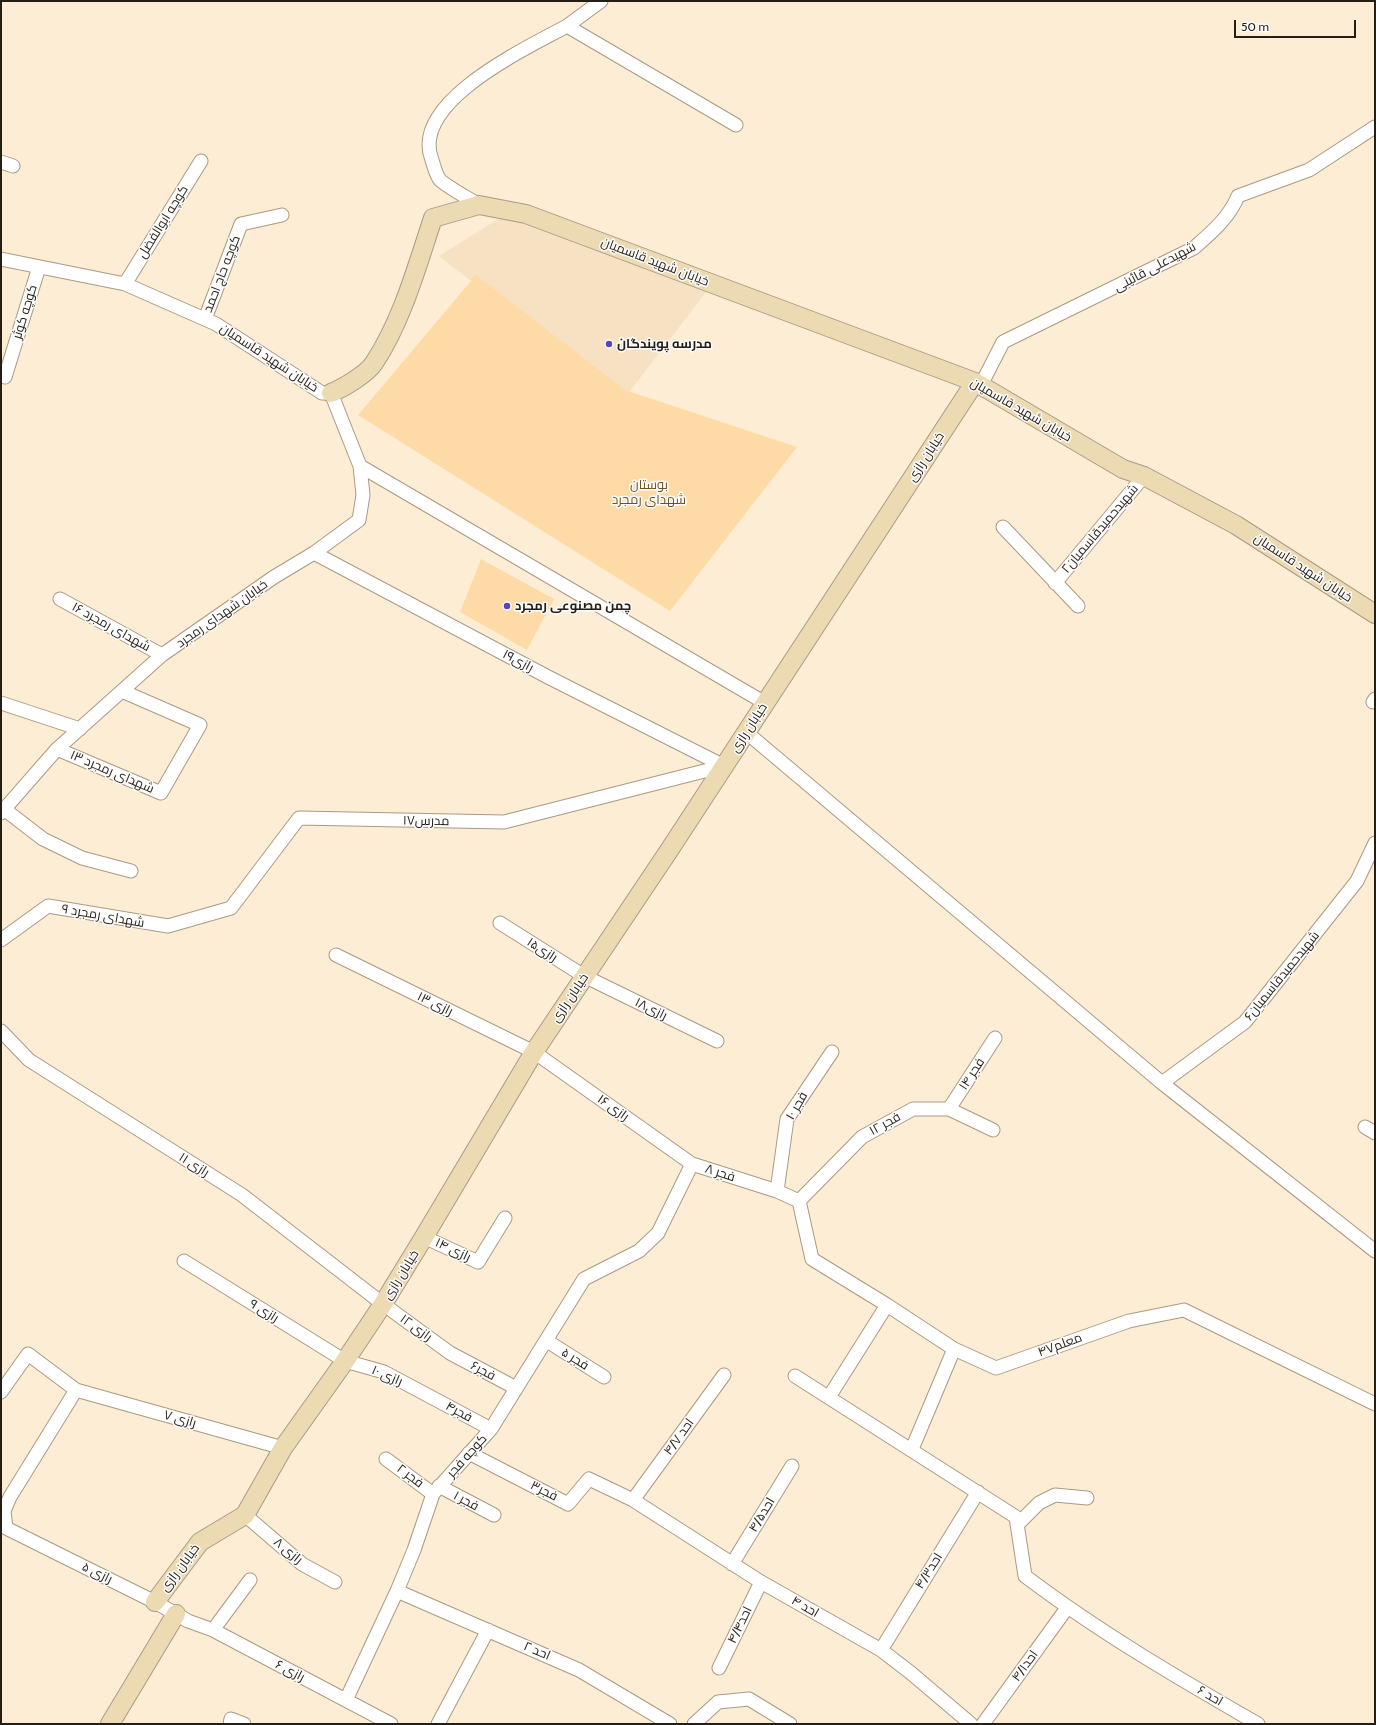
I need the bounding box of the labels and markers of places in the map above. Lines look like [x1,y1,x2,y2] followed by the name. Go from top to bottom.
[617,336,712,352] place label: مدرسه پویندگان
[604,339,614,349] marker: مدرسه پویندگان
[515,598,631,614] place label: چمن مصنوعی رمجرد
[502,601,512,611] marker: چمن مصنوعی رمجرد

